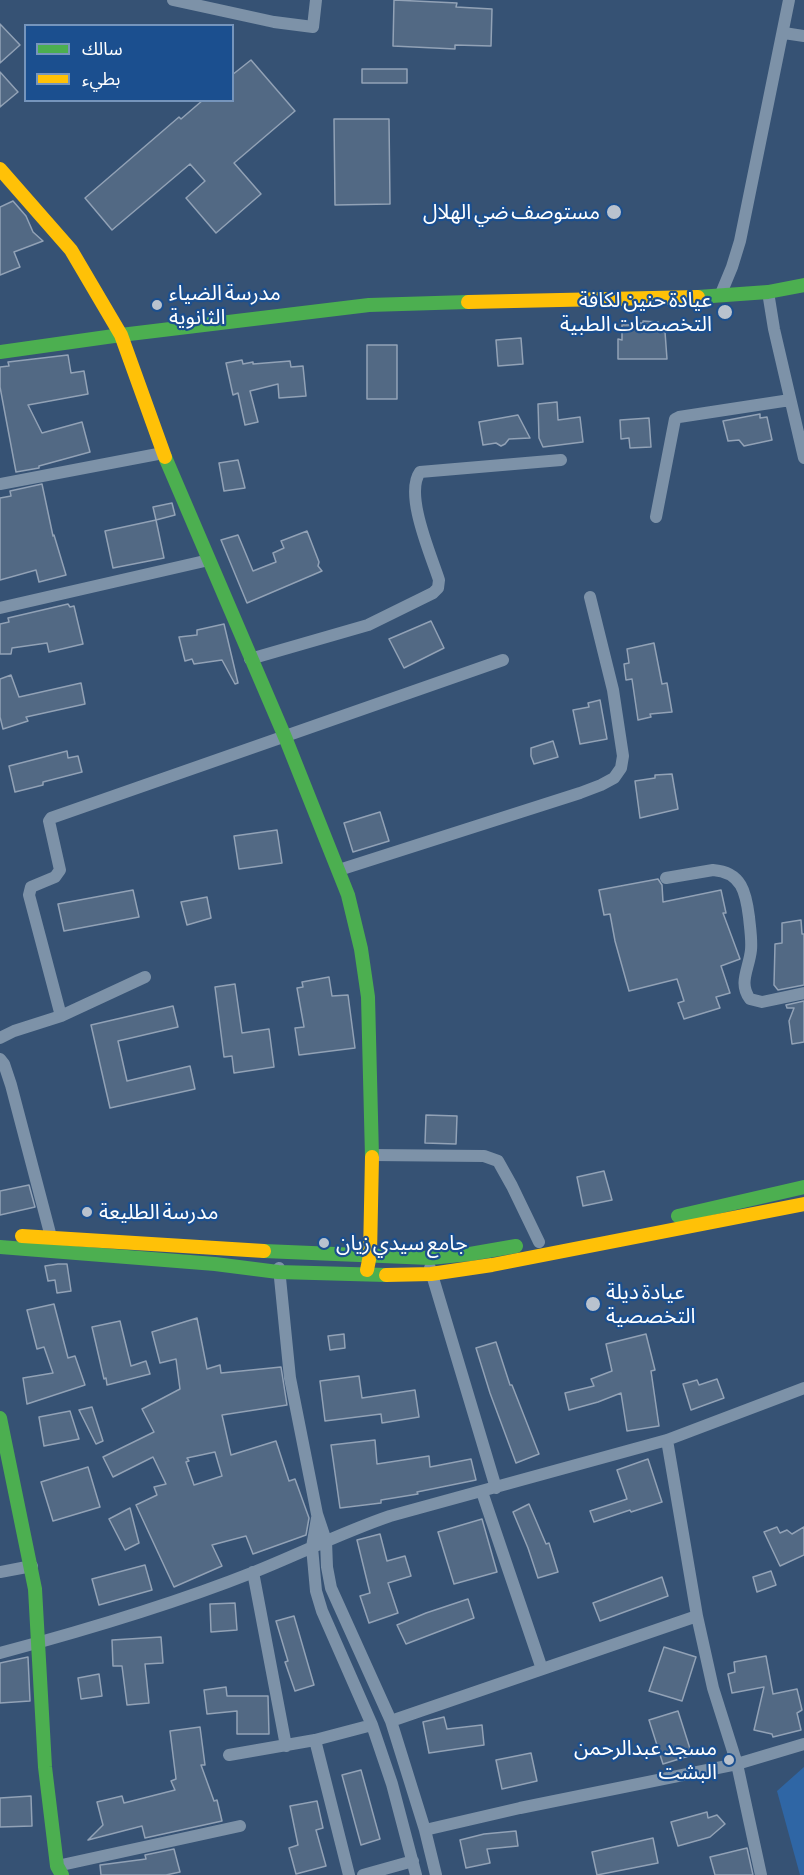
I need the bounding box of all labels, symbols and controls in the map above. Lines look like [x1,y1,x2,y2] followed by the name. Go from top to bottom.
[24,24,234,102] legend
[82,38,123,59] text: سالك
[82,68,120,89] text: بطيء
[423,199,600,225] place label: مستوصف ضي الهلال
[605,203,623,221] marker: مستوصف ضي الهلال
[169,280,281,330] place label: مدرسة الضياء الثانوية
[560,287,712,337] place label: عيادة حنين لكافة التخصصات الطبية
[150,298,164,312] marker: مدرسة الضياء الثانوية
[716,303,734,321] marker: عيادة حنين لكافة التخصصات الطبية
[99,1199,218,1225] place label: مدرسة الطليعة
[80,1205,94,1219] marker: مدرسة الطليعة
[336,1230,468,1256] place label: جامع سيدي زيان
[317,1236,331,1250] marker: جامع سيدي زيان
[606,1279,696,1329] place label: عيادة ديلة التخصصية
[584,1295,602,1313] marker: عيادة ديلة التخصصية
[574,1735,717,1785] place label: مسجد عبدالرحمن البشت
[722,1753,736,1767] marker: مسجد عبدالرحمن البشت

